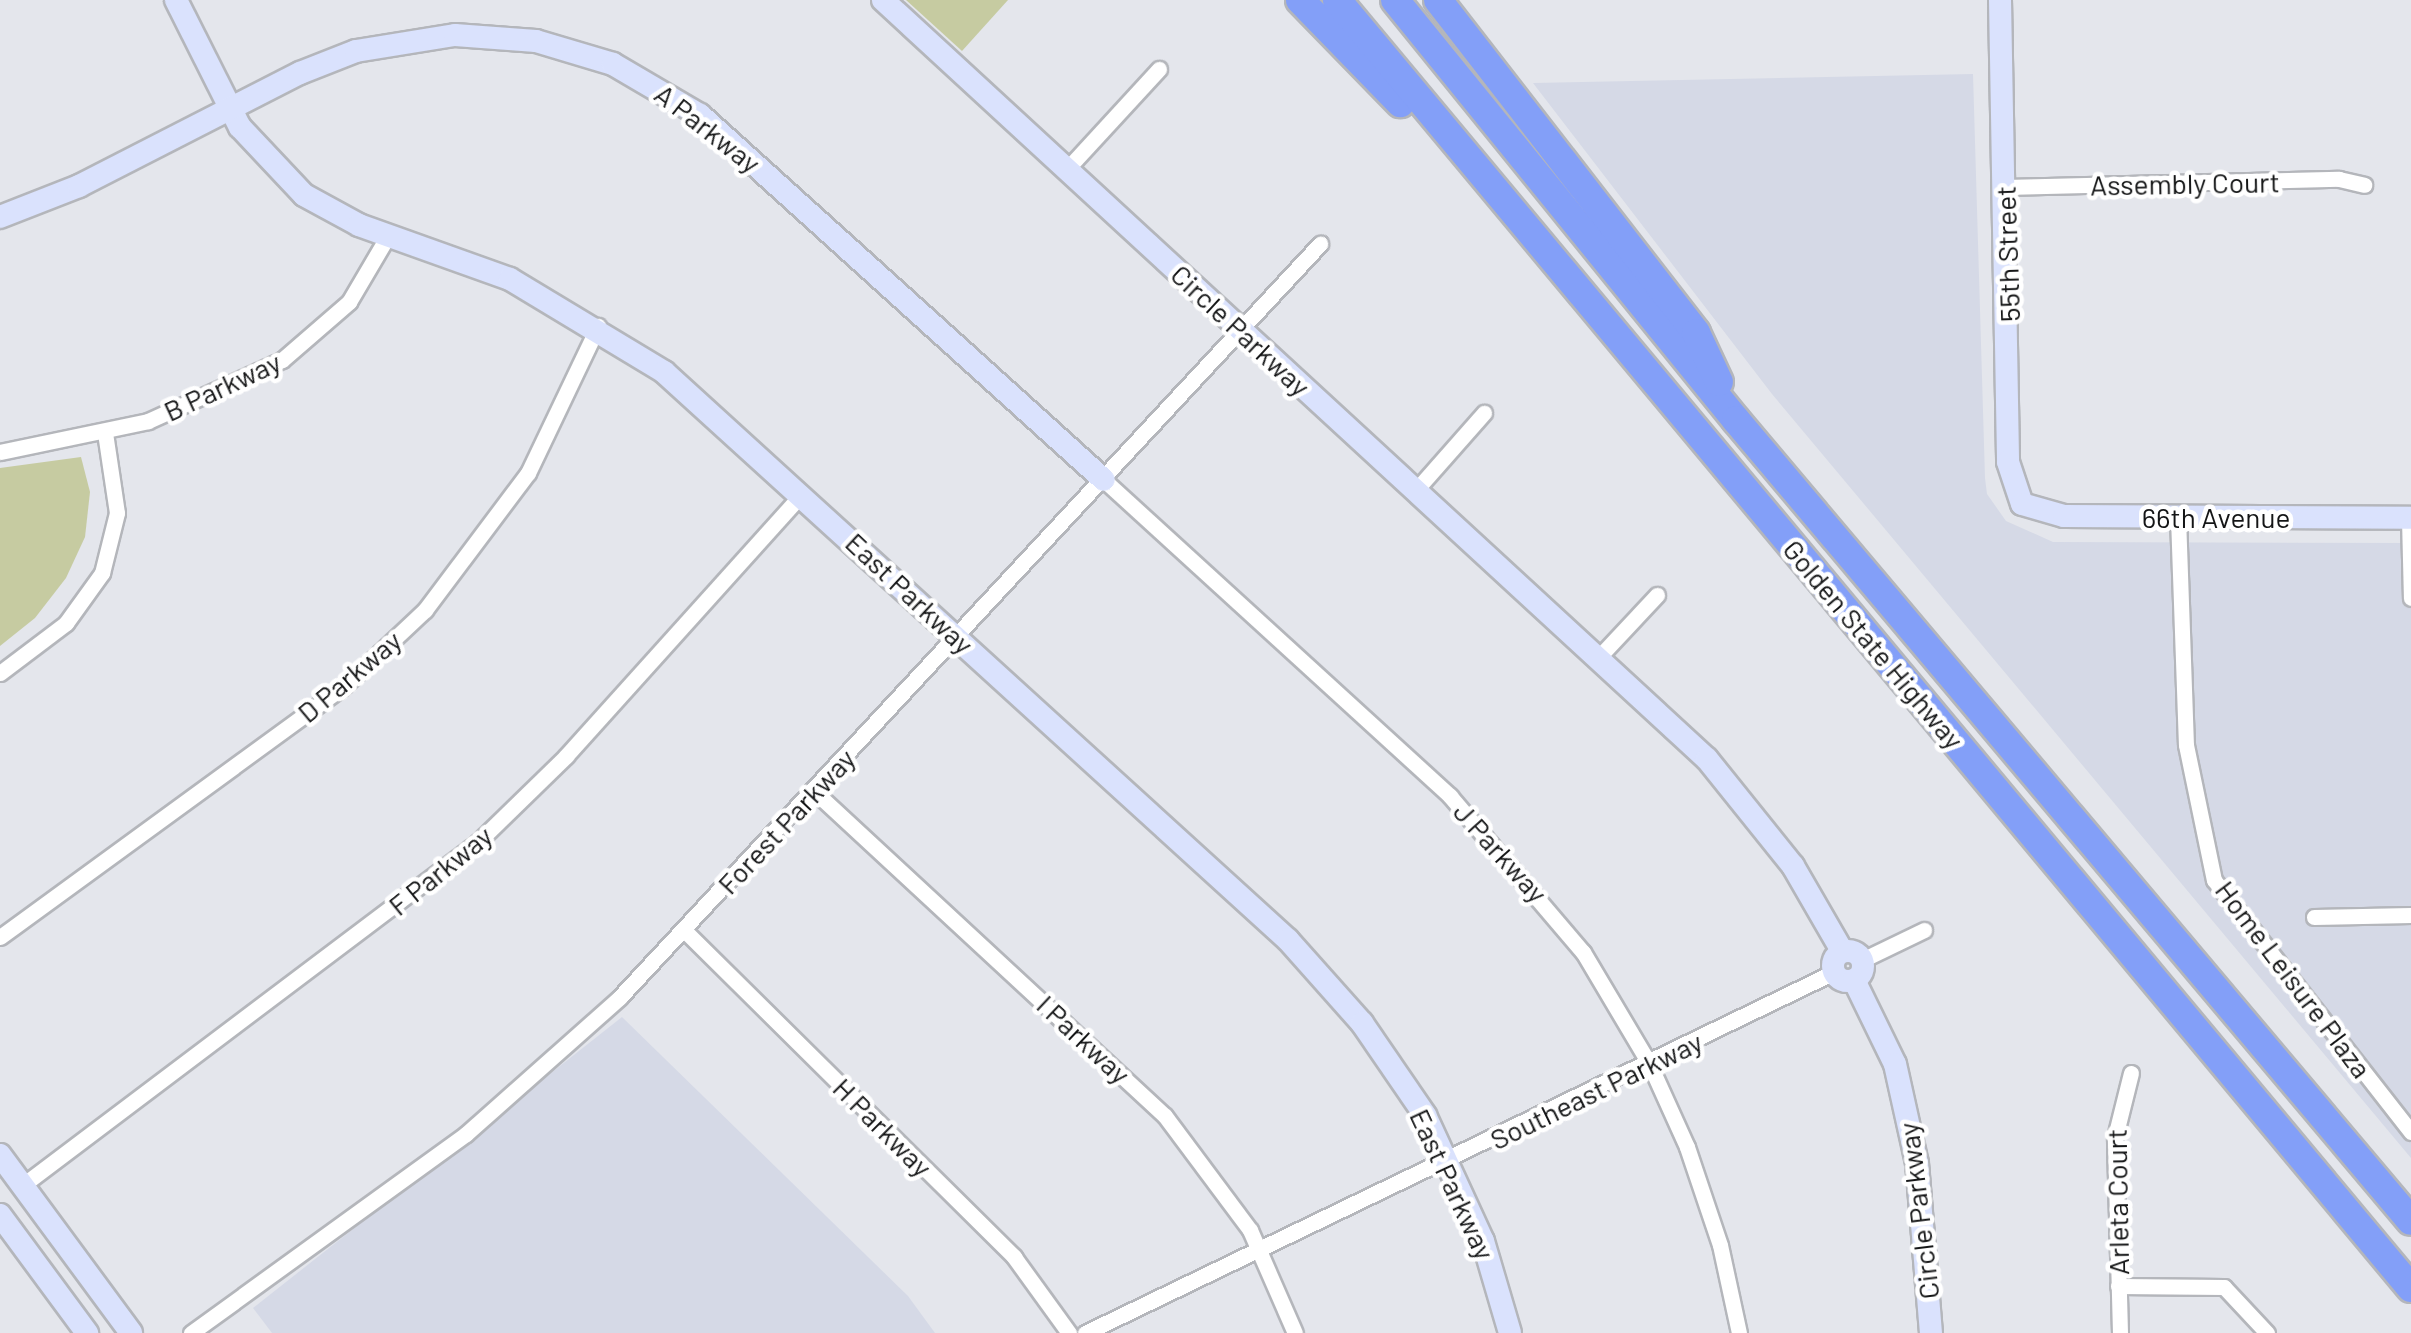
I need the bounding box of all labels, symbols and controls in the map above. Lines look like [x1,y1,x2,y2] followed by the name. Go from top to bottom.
[649,76,767,180] street label: A Parkway
[2090,165,2280,201] street label: Assembly Court
[1988,185,2026,323] street label: 55th Street
[1165,257,1317,403] street label: Circle Parkway
[158,344,286,428] street label: B Parkway
[2142,500,2290,534] street label: 66th Avenue
[839,525,981,661] street label: East Parkway
[1777,532,1971,756] street label: Golden State Highway
[290,623,408,729] street label: D Parkway
[710,742,862,900] street label: Forest Parkway
[1447,795,1555,909] street label: J Parkway
[381,818,499,922] street label: F Parkway
[2209,874,2379,1084] street label: Home Leisure Plaza
[1031,988,1137,1090] street label: I Parkway
[1484,1024,1708,1156] street label: Southeast Parkway
[827,1071,939,1183] street label: H Parkway
[1403,1103,1503,1265] street label: East Parkway
[1890,1121,1946,1301] street label: Circle Parkway
[2099,1128,2135,1276] street label: Arleta Court

